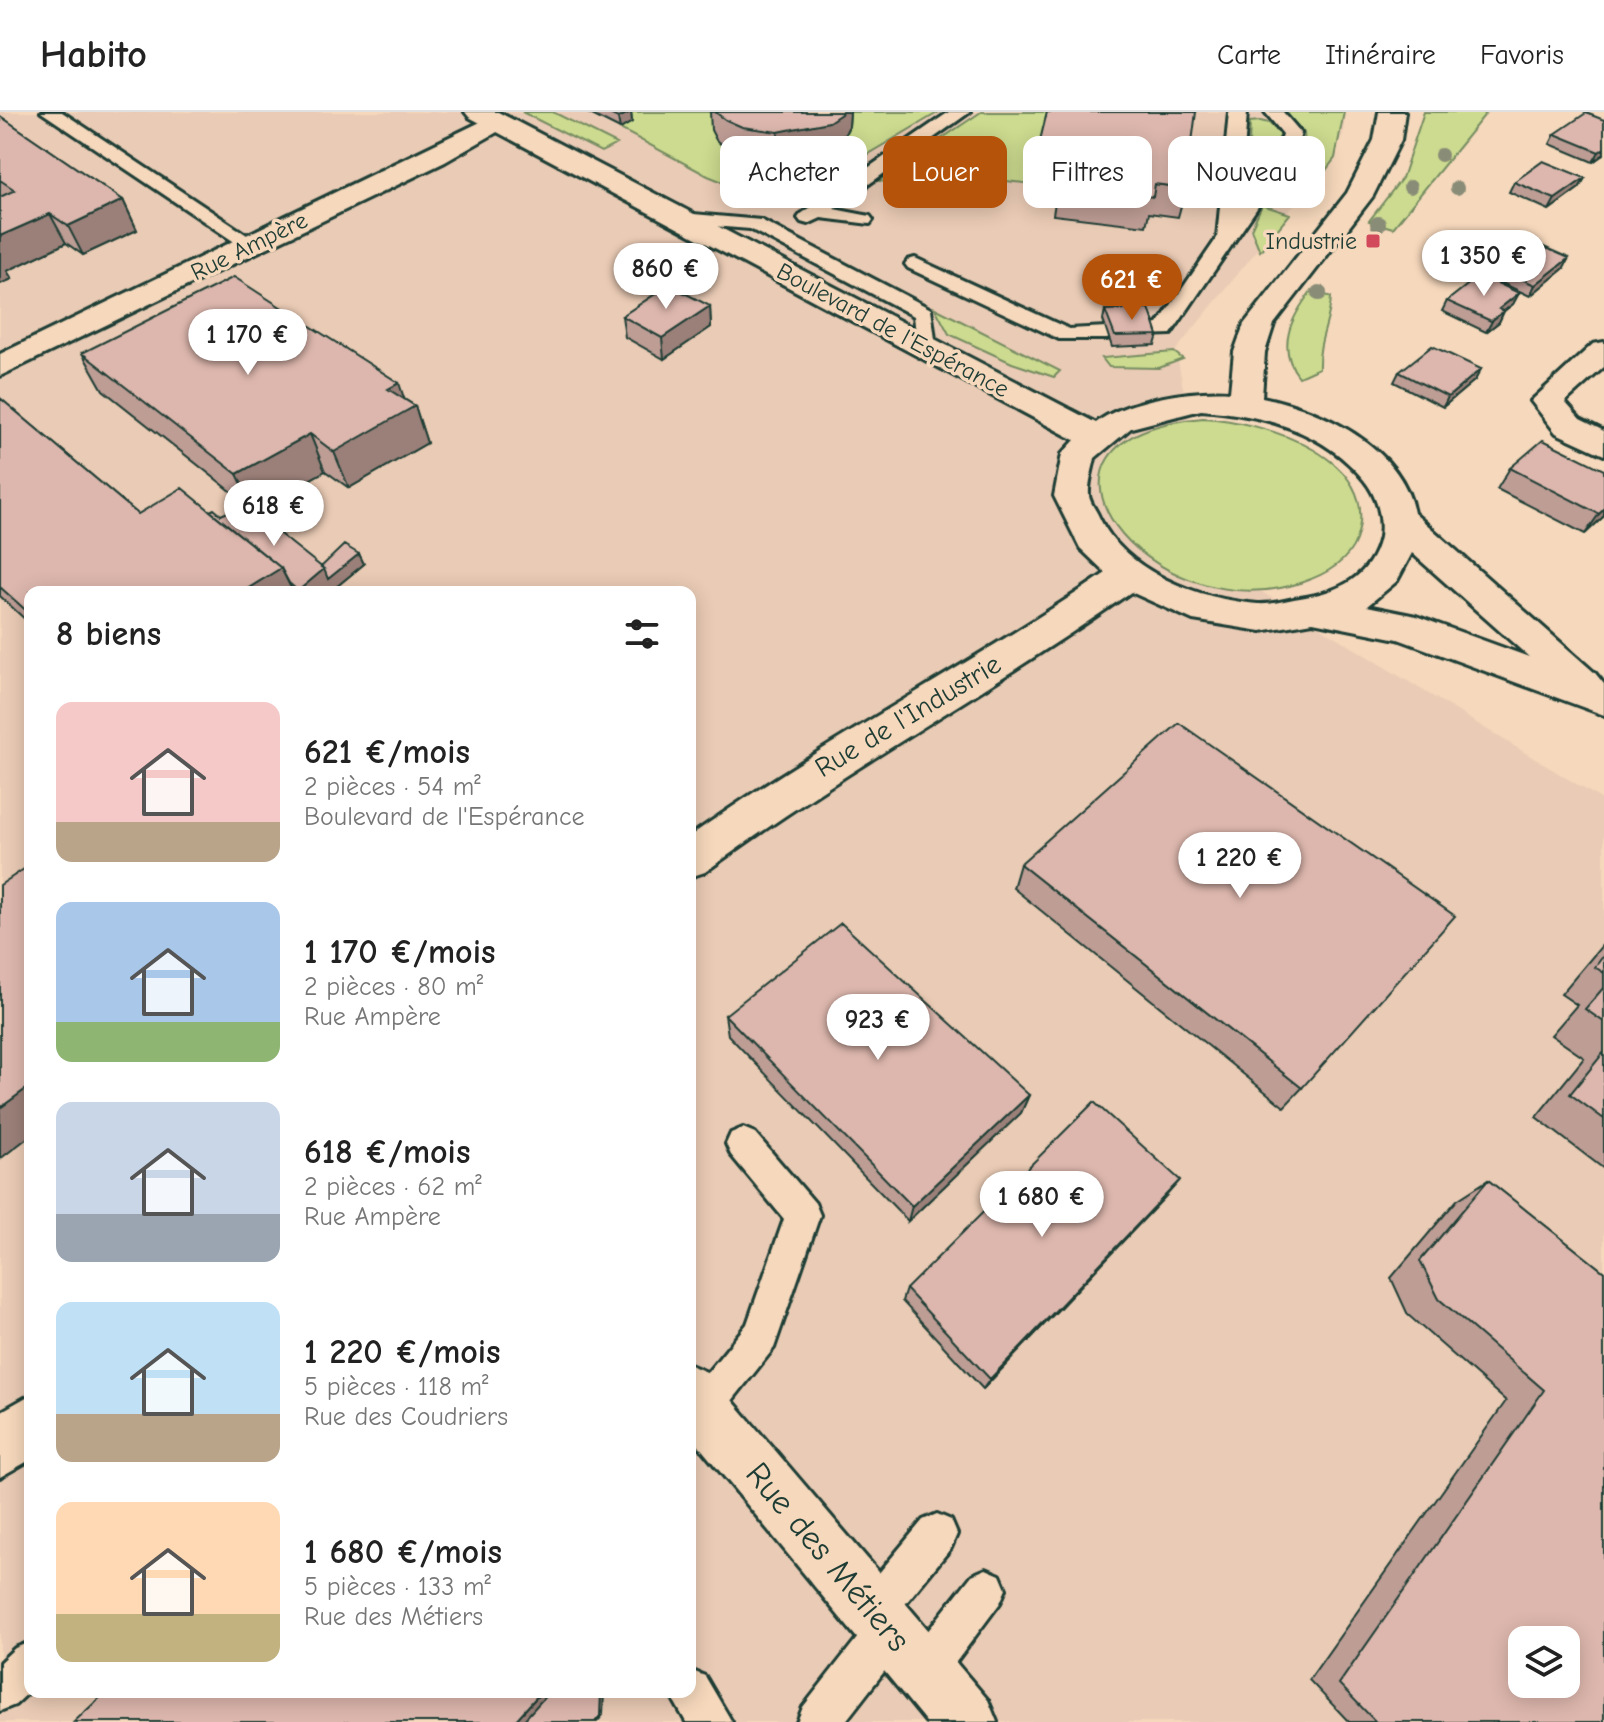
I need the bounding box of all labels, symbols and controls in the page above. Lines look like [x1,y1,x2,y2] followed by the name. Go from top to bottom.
[40,33,147,77] text: Habito
[1217,39,1281,71] text: Carte
[1325,39,1436,71] text: Itinéraire
[1480,39,1564,71] text: Favoris
[720,136,867,208] chip: Acheter
[883,136,1007,208] chip: Louer
[1023,136,1152,208] chip: Filtres
[1168,136,1325,208] chip: Nouveau
[186,206,312,286] street label: Rue Ampère
[1265,227,1357,255] place label: Industrie
[1410,230,1558,298] pin: 1 350 €
[1364,232,1382,250] marker: Industrie
[1440,241,1528,271] text: 1 350 €
[610,243,722,311] pin: 860 €
[632,254,700,284] text: 860 €
[1076,254,1188,322] pin: 621 €
[772,257,1014,403] street label: Boulevard de l'Espérance
[1100,265,1164,295] text: 621 €
[174,309,322,377] pin: 1 170 €
[206,320,290,350] text: 1 170 €
[218,480,330,548] pin: 618 €
[242,491,306,521] text: 618 €
[620,612,664,656] icon: filters
[56,614,161,654] text: 8 biens
[809,648,1007,784] street label: Rue de l'Industrie
[304,732,470,772] text: 621 €/mois
[120,734,216,830] icon: home
[304,772,481,802] text: 2 pièces · 54 m²
[304,802,584,832] text: Boulevard de l'Espérance
[1166,832,1314,900] pin: 1 220 €
[1196,843,1284,873] text: 1 220 €
[304,932,495,972] text: 1 170 €/mois
[120,934,216,1030] icon: home
[304,972,483,1002] text: 2 pièces · 80 m²
[822,994,934,1062] pin: 923 €
[304,1002,441,1032] text: Rue Ampère
[845,1005,911,1035] text: 923 €
[304,1132,470,1172] text: 618 €/mois
[120,1134,216,1230] icon: home
[968,1171,1116,1239] pin: 1 680 €
[304,1172,482,1202] text: 2 pièces · 62 m²
[998,1182,1086,1212] text: 1 680 €
[304,1202,441,1232] text: Rue Ampère
[304,1332,501,1372] text: 1 220 €/mois
[120,1334,216,1430] icon: home
[304,1372,488,1402] text: 5 pièces · 118 m²
[304,1402,508,1432] text: Rue des Coudriers
[737,1454,919,1660] street label: Rue des Métiers
[304,1532,502,1572] text: 1 680 €/mois
[120,1534,216,1630] icon: home
[304,1572,491,1602] text: 5 pièces · 133 m²
[304,1602,483,1632] text: Rue des Métiers
[1508,1626,1580,1698] map controls
[1508,1626,1580,1698] button: layers

